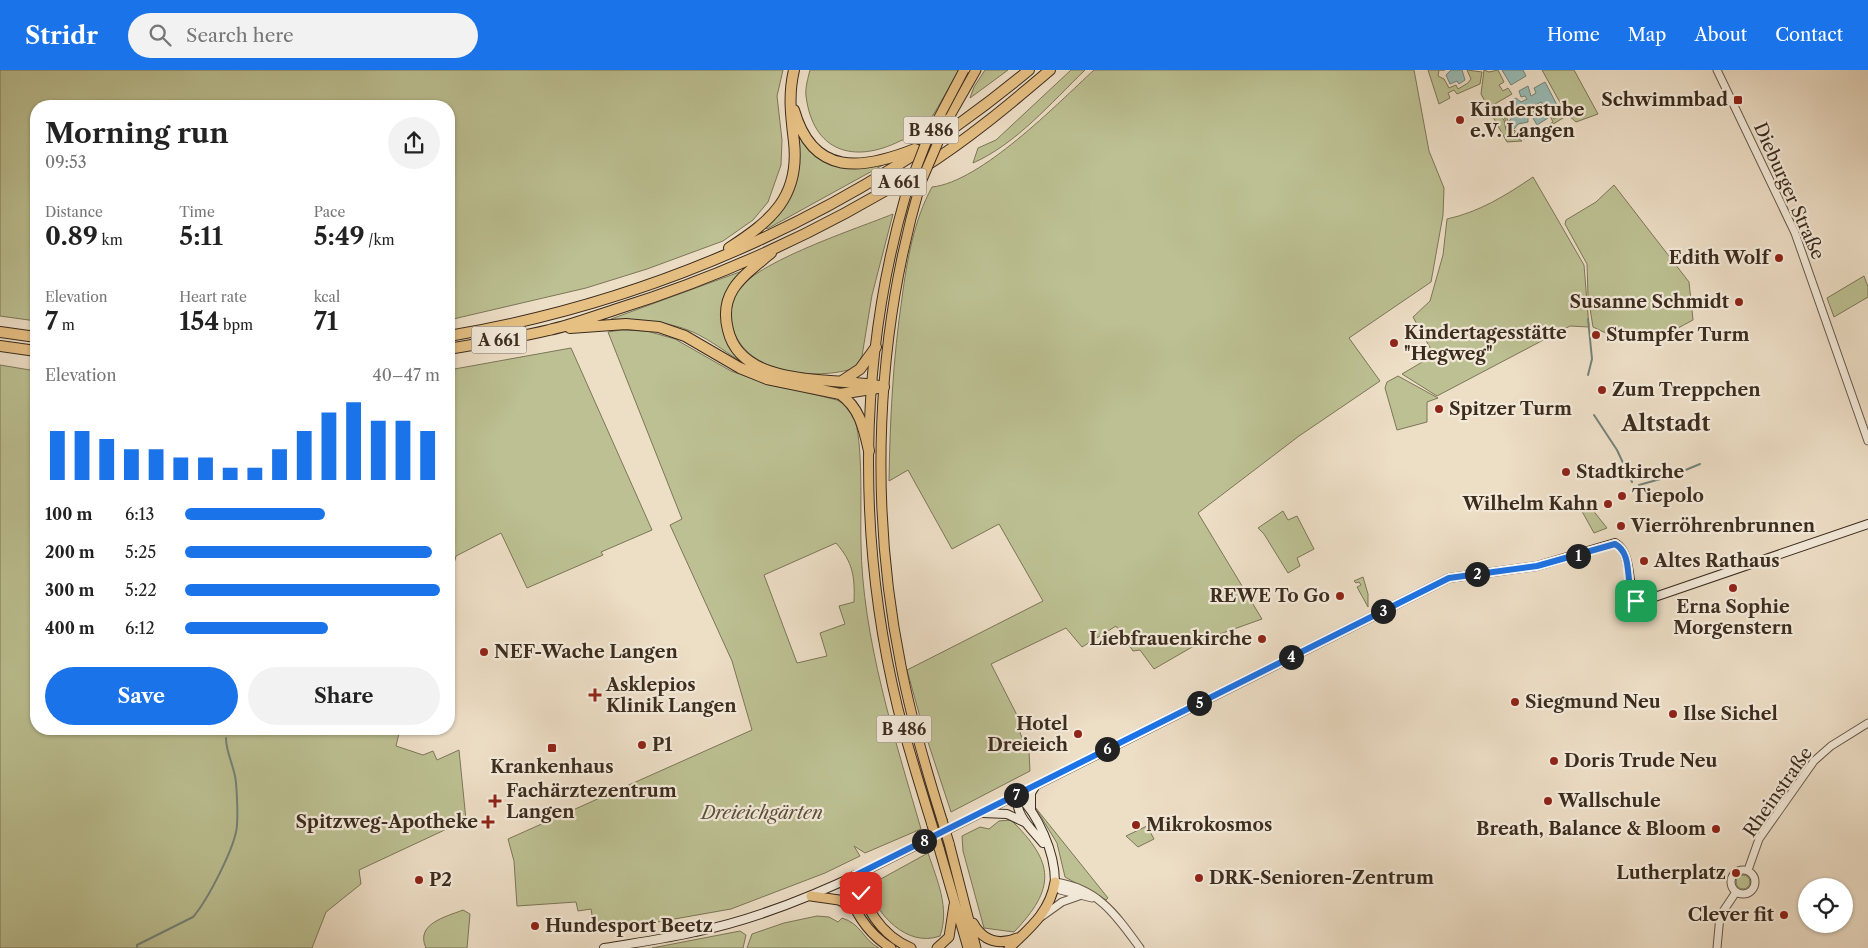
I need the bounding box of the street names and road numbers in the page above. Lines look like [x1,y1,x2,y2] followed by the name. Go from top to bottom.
[904,116,958,144] road number: B 486
[1749,119,1829,263] street label: Dieburger Straße
[872,168,926,195] road number: A 661
[472,326,526,354] road number: A 661
[876,716,932,742] road number: B 486
[1739,743,1817,841] street label: Rheinstraße

